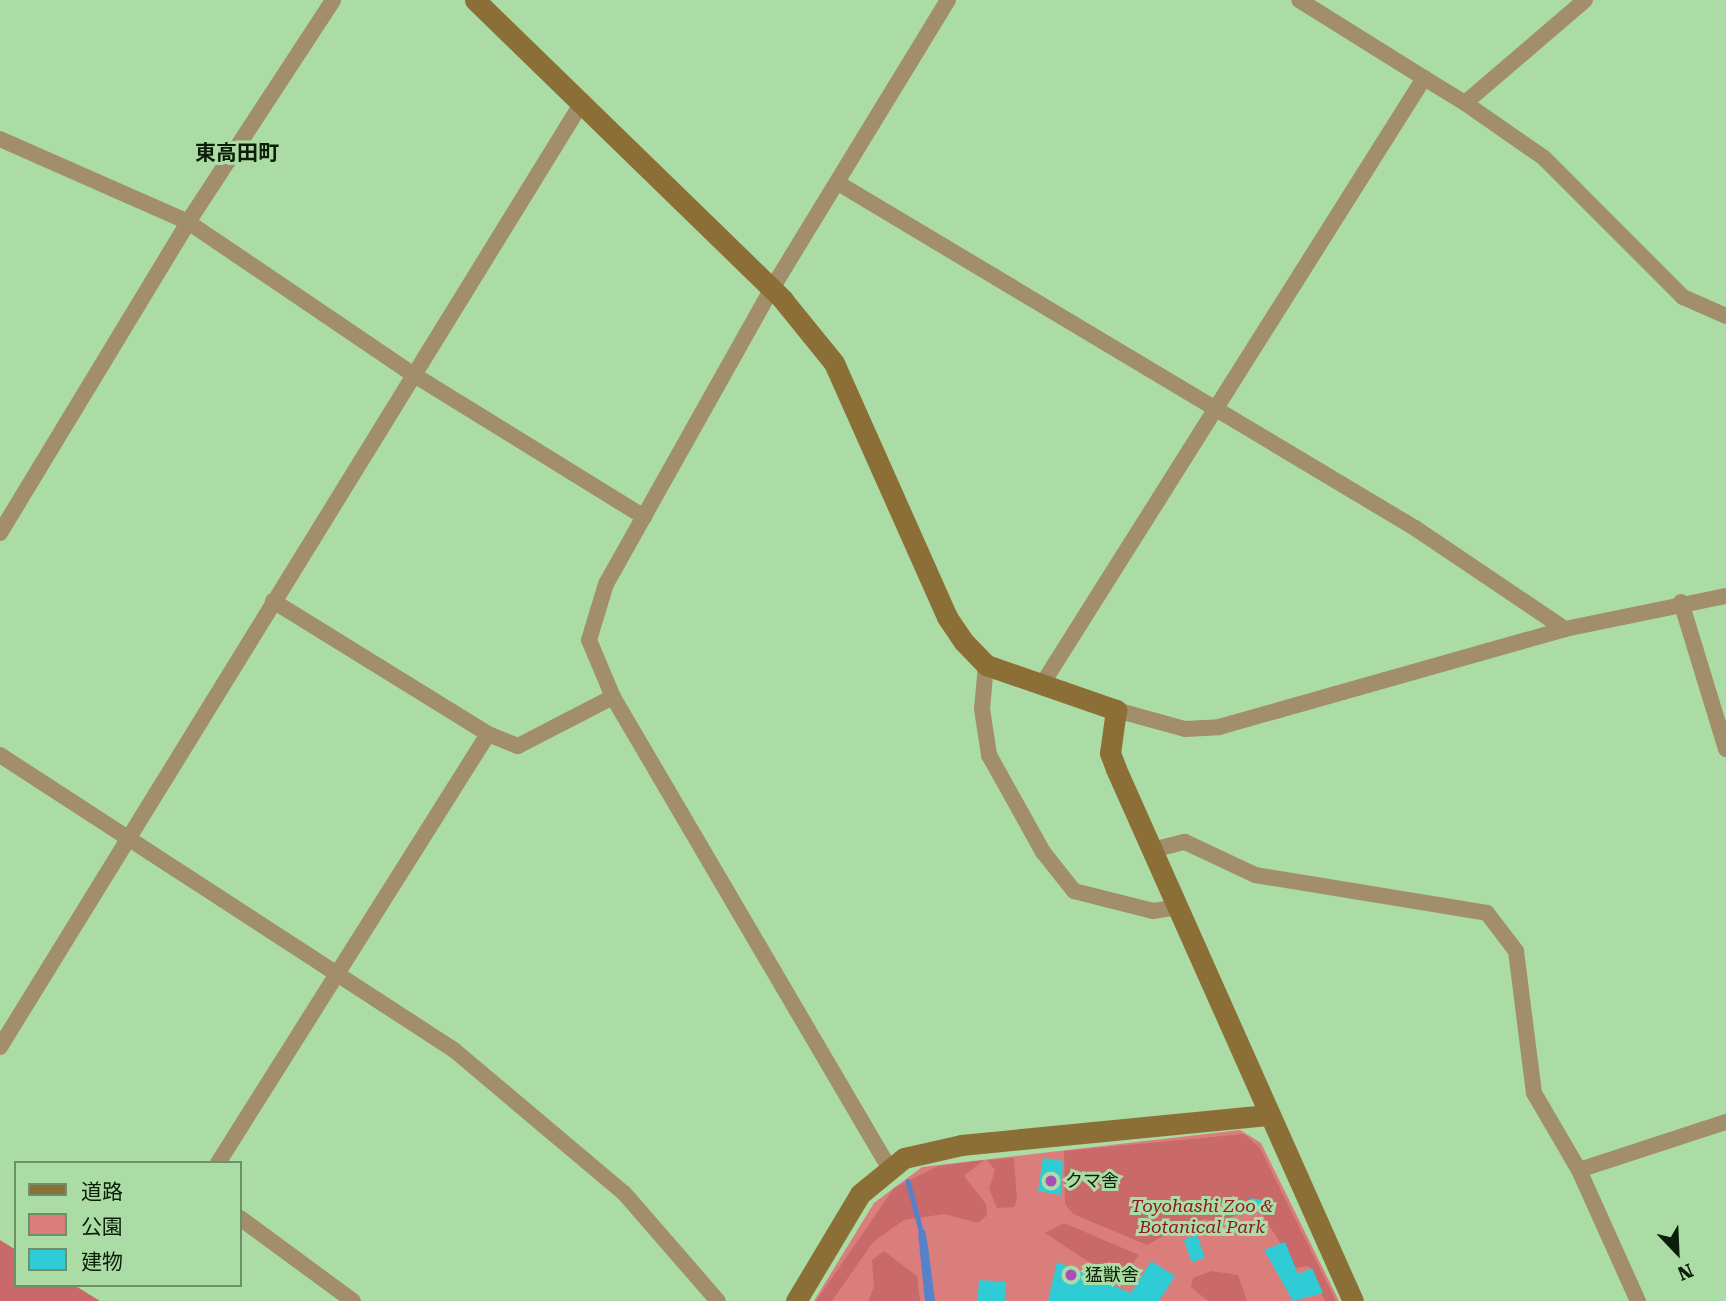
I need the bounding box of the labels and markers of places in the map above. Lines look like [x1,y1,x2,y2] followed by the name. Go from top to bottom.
[1065,1170,1119,1192] place label: クマ舎
[1043,1173,1059,1189] marker: クマ舎
[1085,1264,1139,1286] place label: 猛獣舎
[1063,1267,1079,1283] marker: 猛獣舎

